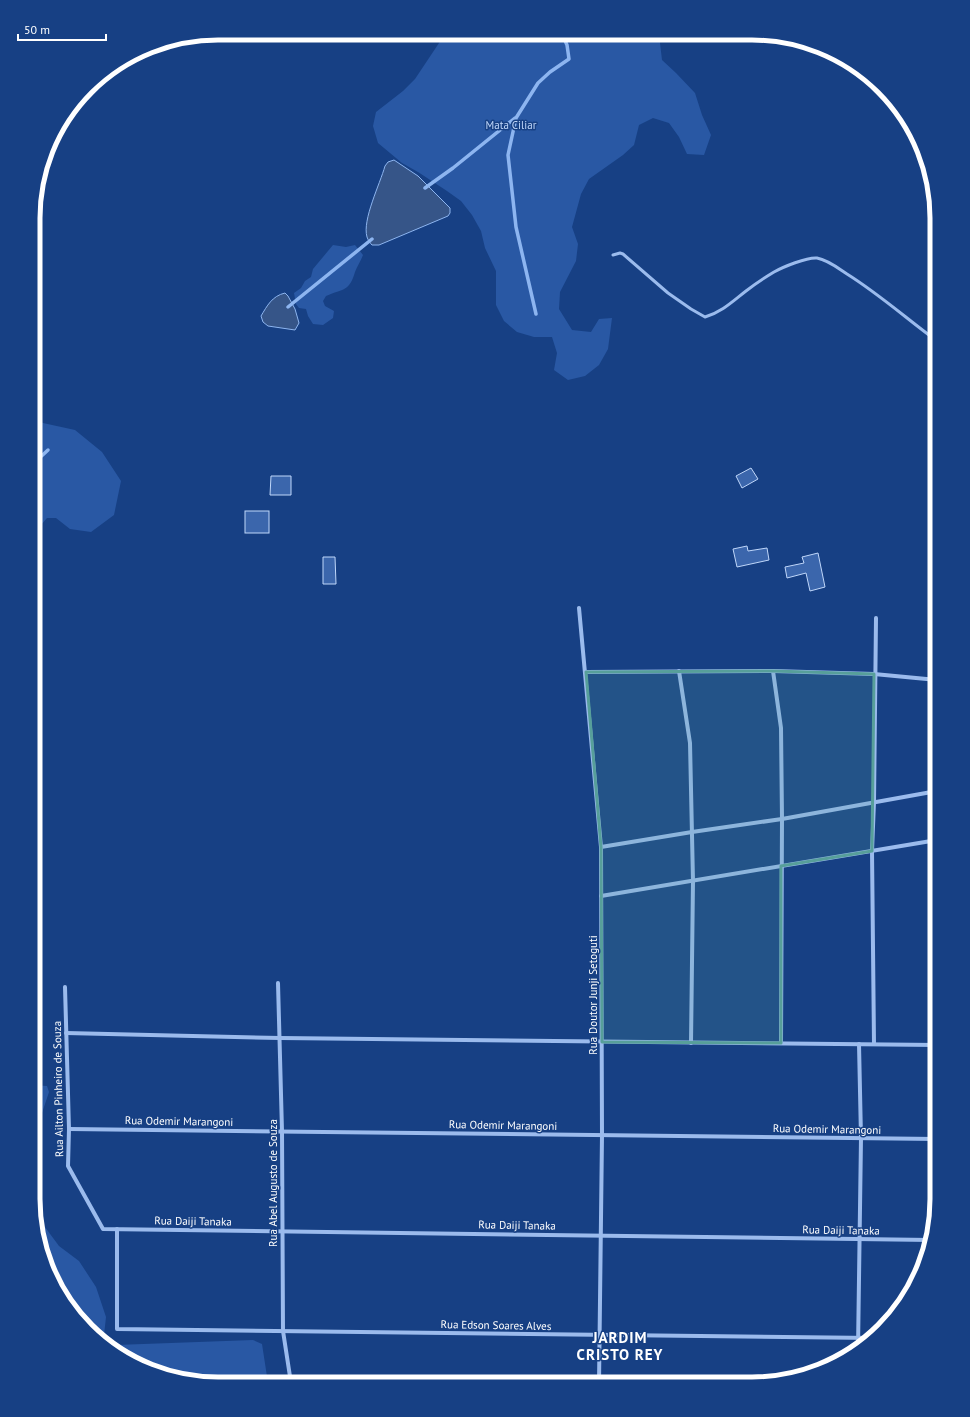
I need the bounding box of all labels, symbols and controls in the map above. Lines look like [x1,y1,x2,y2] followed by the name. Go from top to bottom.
[18,16,106,42] scale bar
[24,22,50,37] text: 50 m
[486,118,537,132] park label: Mata Ciliar
[586,935,600,1055] street label: Rua Doutor Junji Setoguti
[50,1021,66,1157] street label: Rua Ailton Pinheiro de Souza
[125,1113,233,1129] street label: Rua Odemir Marangoni
[449,1117,557,1133] street label: Rua Odemir Marangoni
[266,1119,280,1247] street label: Rua Abel Augusto de Souza
[773,1121,881,1137] street label: Rua Odemir Marangoni
[154,1213,232,1229] street label: Rua Daiji Tanaka
[478,1217,556,1233] street label: Rua Daiji Tanaka
[802,1222,880,1238] street label: Rua Daiji Tanaka
[440,1317,552,1333] street label: Rua Edson Soares Alves
[577,1328,663,1364] district label: JARDIM CRISTO REY

